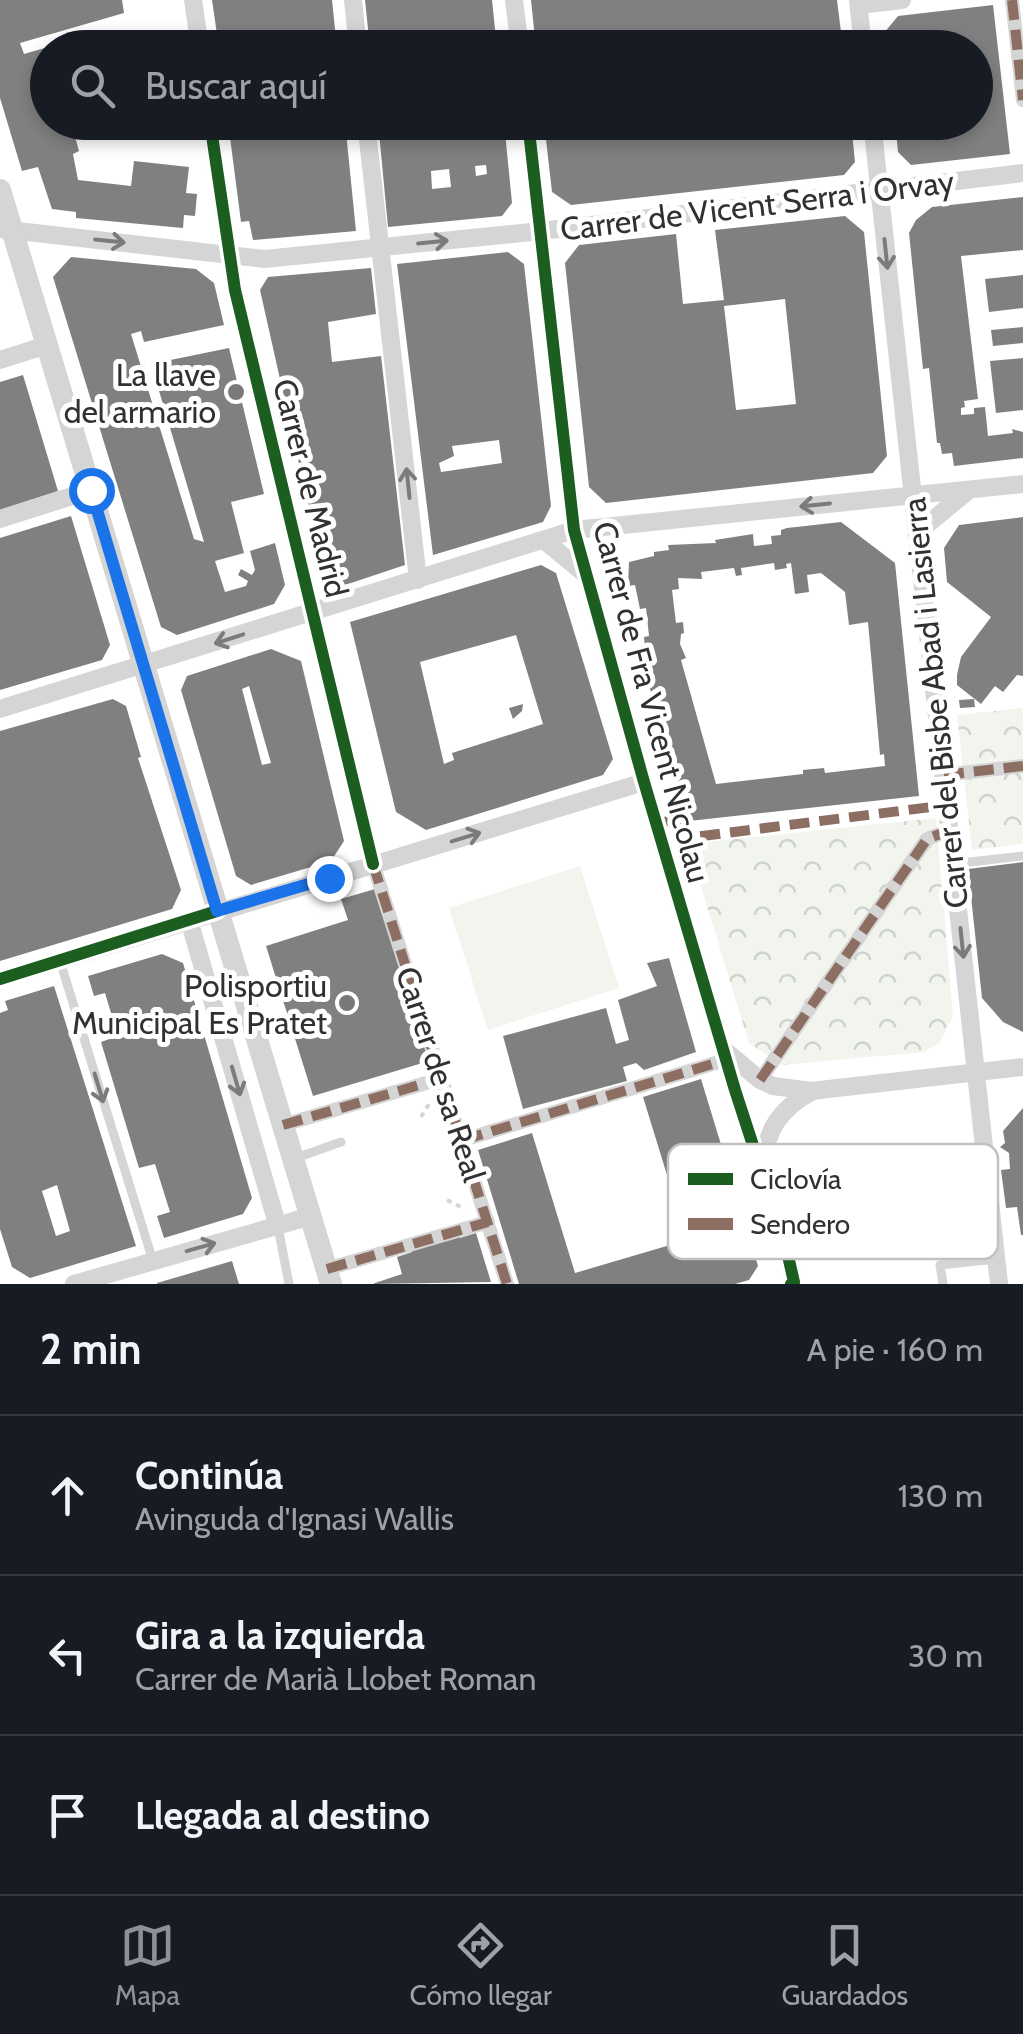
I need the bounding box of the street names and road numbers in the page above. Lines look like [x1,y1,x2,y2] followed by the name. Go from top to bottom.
[558,161,956,249] street label: Carrer de Vicent Serra i Orvay
[265,375,357,601] street label: Carrer de Madrid
[894,495,976,910] street label: Carrer del Bisbe Abad i Lasierra
[585,517,719,887] street label: Carrer de Fra Vicent Nicolau
[388,962,494,1187] street label: Carrer de sa Real

